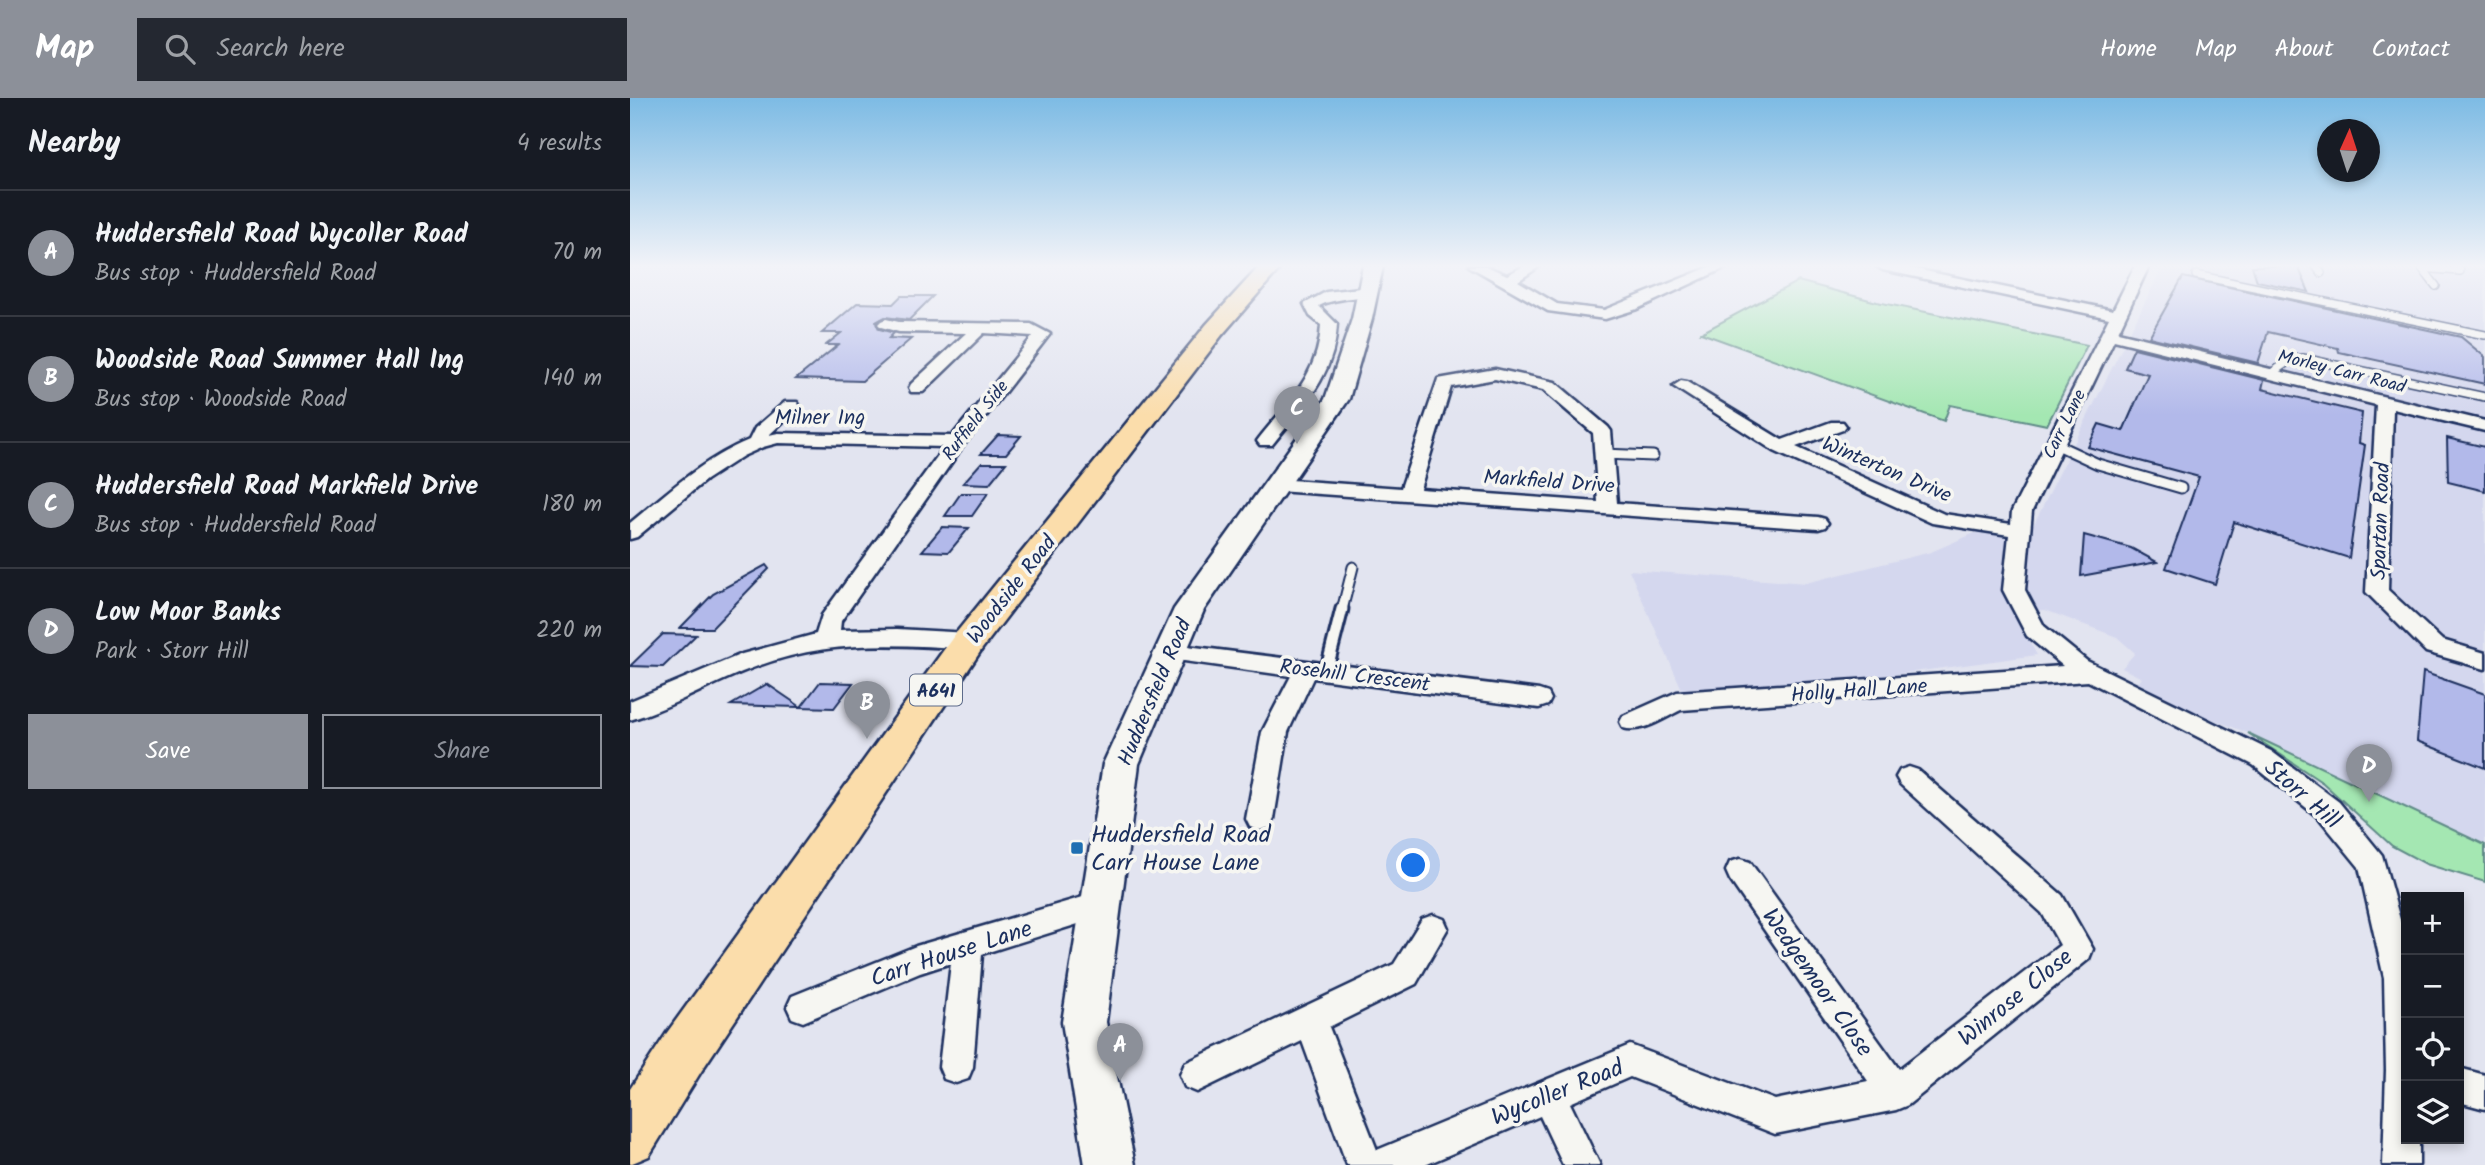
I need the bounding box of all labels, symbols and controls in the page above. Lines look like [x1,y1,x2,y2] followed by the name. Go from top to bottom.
[137,18,627,81] search box
[35,23,95,76] text: Map
[217,28,345,70] text: Search here
[161,30,199,68] icon: search
[2100,30,2157,69] text: Home
[2195,30,2237,69] text: Map
[2275,30,2333,69] text: About
[2371,30,2450,69] text: Contact
[2317,119,2380,182] north arrow
[28,120,120,168] text: Nearby
[517,126,602,162] text: 4 results
[95,214,468,256] text: Huddersfield Road Wycoller Road
[44,235,58,271] text: A
[552,235,602,271] text: 70 m
[95,256,376,292] text: Bus stop · Huddersfield Road
[95,340,464,382] text: Woodside Road Summer Hall Ing
[2275,343,2410,403] street label: Morley Carr Road
[44,361,58,397] text: B
[543,361,602,397] text: 140 m
[935,375,1017,467] street label: Ruffield Side
[95,382,346,418] text: Bus stop · Woodside Road
[2036,385,2095,464] street label: Carr Lane
[1274,386,1320,444] pin: C
[775,402,865,435] street label: Milner Ing
[1816,428,1957,513] street label: Winterton Drive
[1482,461,1616,504] street label: Markfield Drive
[2363,461,2400,580] street label: Spartan Road
[95,466,478,508] text: Huddersfield Road Markfield Drive
[44,487,58,523] text: C
[542,487,602,523] text: 180 m
[95,508,376,544] text: Bus stop · Huddersfield Road
[959,528,1066,651] street label: Woodside Road
[95,592,281,634] text: Low Moor Banks
[43,613,59,649] text: D
[536,613,602,649] text: 220 m
[1109,613,1201,771] street label: Huddersfield Road
[95,634,249,670] text: Park · Storr Hill
[1278,651,1433,702] street label: Rosehill Crescent
[1790,670,1929,713] street label: Holly Hall Lane
[910,674,962,706] road number: A641
[844,681,890,739] pin: B
[28,714,308,789] button: Save
[322,714,602,789] button: Share
[2346,744,2392,802] pin: D
[2255,750,2350,840] street label: Storr Hill
[1091,816,1272,883] place label: Huddersfield Road Carr House Lane
[1069,840,1085,856] marker: Huddersfield Road Carr House Lane
[1396,848,1430,882] your location
[2401,892,2464,1144] map controls
[2401,892,2464,955] button: +
[1751,900,1883,1066] street label: Wedgemoor Close
[865,910,1038,999] street label: Carr House Lane
[1950,939,2082,1057] street label: Winrose Close
[2401,955,2464,1018] button: −
[2401,1018,2464,1081] button: locate
[1097,1023,1143,1081] pin: A
[1485,1049,1631,1138] street label: Wycoller Road
[2401,1081,2464,1144] button: layers

